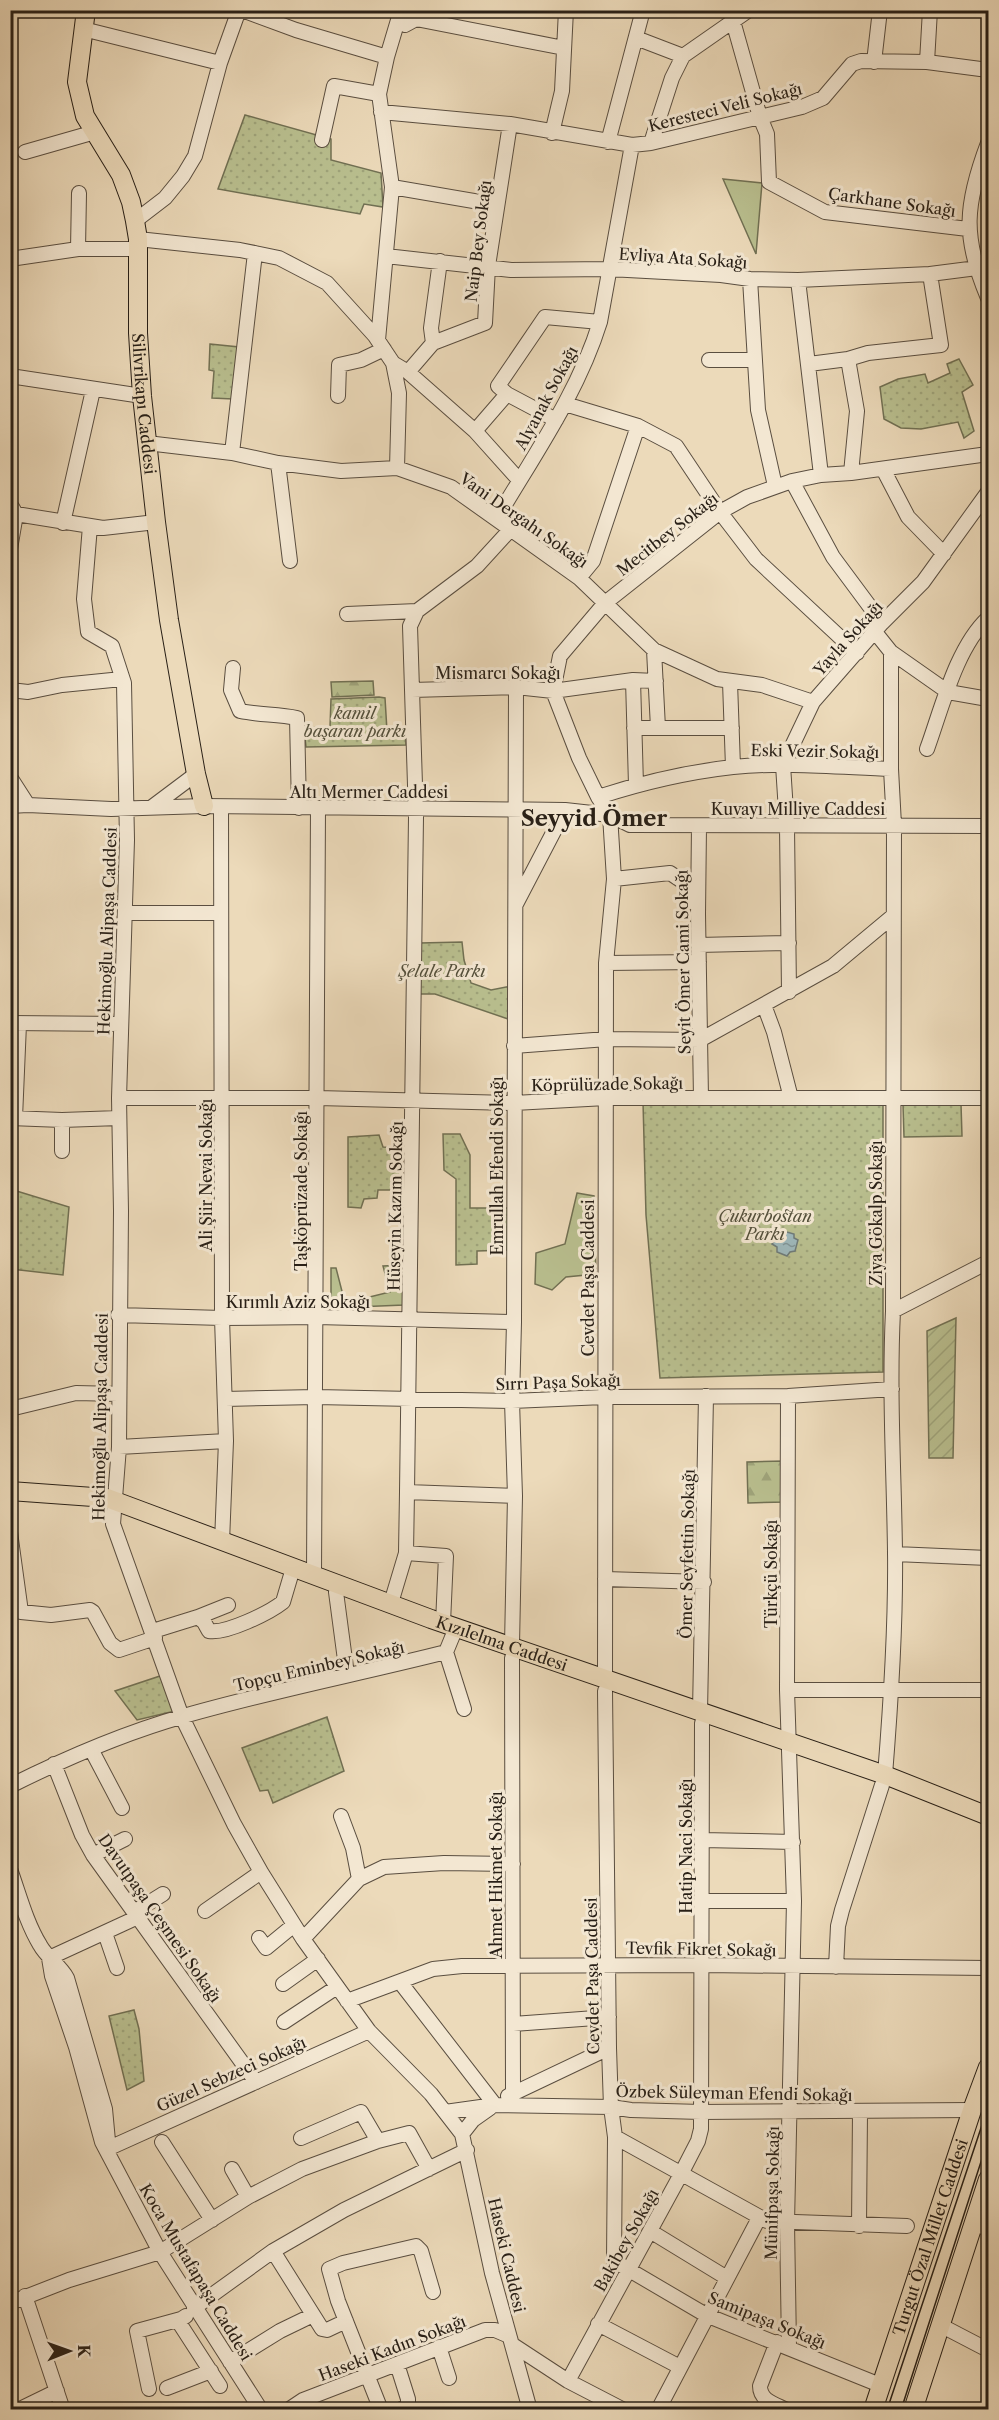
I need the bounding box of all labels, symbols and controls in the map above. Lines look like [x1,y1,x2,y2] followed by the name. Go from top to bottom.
[646,78,804,136] street label: Keresteci Veli Sokağı
[461,179,495,303] street label: Naip Bey Sokağı
[827,183,957,221] street label: Çarkhane Sokağı
[618,244,748,272] street label: Evliya Ata Sokağı
[128,332,161,475] street label: Silivrikapı Caddesi
[510,342,582,454] street label: Alyanak Sokağı
[455,468,592,572] street label: Vani Dergahı Sokağı
[612,488,722,580] street label: Meсitbey Sokağı
[809,596,887,680] street label: Yayla Sokağı
[435,663,561,683] street label: Mismarcı Sokağı
[304,703,406,741] park label: kamil başaran parkı
[751,740,880,762] street label: Eski Vezir Sokağı
[289,782,448,802] street label: Altı Mermer Caddesi
[711,799,885,819] street label: Kuvayı Milliye Caddesi
[521,804,668,832] district label: Seyyid Ömer
[93,827,121,1035] street label: Hekimoğlu Alipaşa Caddesi
[671,869,695,1054] street label: Seyit Ömer Cami Sokağı
[398,961,485,981] park label: Şelale Parkı
[531,1073,683,1095] street label: Köprülüzade Sokağı
[487,1076,507,1256] street label: Emrullah Efendi Sokağı
[196,1098,216,1252] street label: Ali Şiir Nevai Sokağı
[291,1111,311,1271] street label: Taşköprüzade Sokağı
[384,1121,406,1291] street label: Hüseyin Kazım Sokağı
[866,1140,886,1286] street label: Ziya Gökalp Sokağı
[578,1199,598,1357] street label: Cevdet Paşa Caddesi
[718,1206,812,1244] park label: Çukurbostan Parkı
[226,1292,370,1312] street label: Kırımlı Aziz Sokağı
[88,1313,112,1521] street label: Hekimoğlu Alipaşa Caddesi
[495,1370,621,1394] street label: Sırrı Paşa Sokağı
[676,1469,698,1639] street label: Ömer Seyfettin Sokağı
[761,1520,781,1628] street label: Türkçü Sokağı
[434,1612,570,1675] street label: Kızılelma Caddesi
[232,1637,406,1695] street label: Topçu Eminbey Sokağı
[676,1778,696,1914] street label: Hatip Naci Sokağı
[486,1791,506,1960] street label: Ahmet Hikmet Sokağı
[94,1830,226,2006] street label: Davutpaşa Çeşmesi Sokağı
[581,1897,603,2055] street label: Cevdet Paşa Caddesi
[625,1938,777,1960] street label: Tevfik Fikret Sokağı
[153,2032,309,2116] street label: Güzel Sebzeci Sokağı
[615,2081,853,2105] street label: Özbek Süleyman Efendi Sokağı
[761,2126,783,2260] street label: Münifpaşa Sokağı
[888,2136,972,2338] street label: Turgut Özal Millet Caddesi
[135,2180,257,2364] street label: Koca Mustafapaşa Caddesi
[589,2185,663,2295] street label: Bakibey Sokağı
[484,2196,530,2315] street label: Haseki Caddesi
[705,2287,829,2353] street label: Samipaşa Sokağı
[316,2311,469,2385] street label: Haseki Kadın Sokağı
[39,2321,99,2381] north arrow
[74,2344,94,2359] text: K

